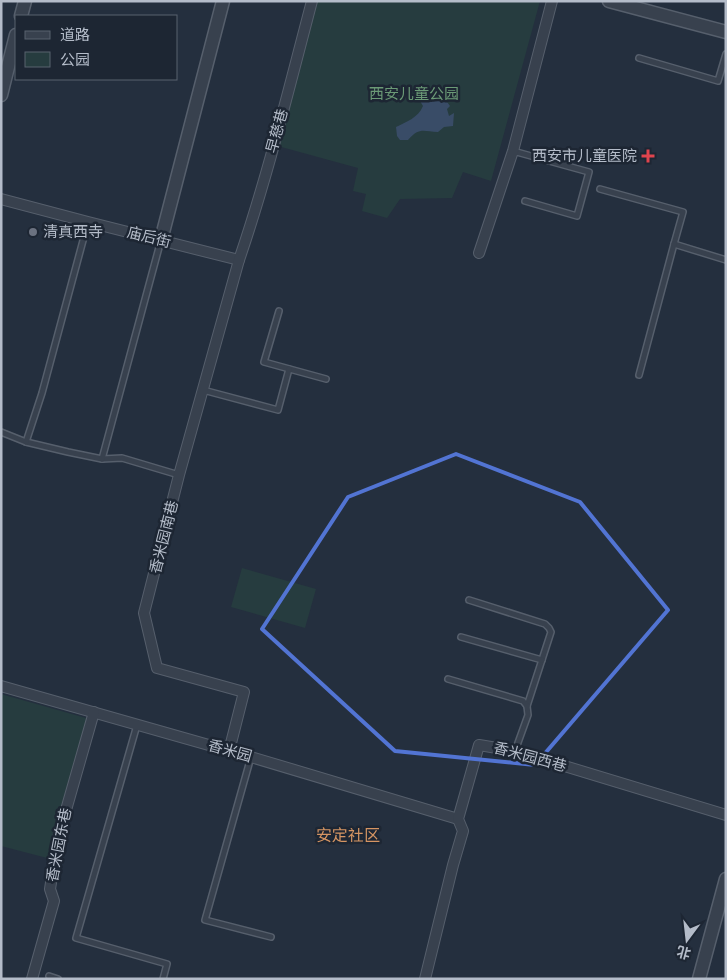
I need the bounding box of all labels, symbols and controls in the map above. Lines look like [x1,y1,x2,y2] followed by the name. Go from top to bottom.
[15,15,178,80] legend
[60,25,90,44] text: 道路
[60,50,90,69] text: 公园
[369,84,459,103] park label: 西安儿童公园
[262,107,292,155] street label: 早慈巷
[532,146,637,165] place label: 西安市儿童医院
[641,149,655,163] marker: 西安市儿童医院
[43,222,103,241] place label: 清真西寺
[125,222,173,251] street label: 庙后街
[27,226,39,238] marker: 清真西寺
[145,498,182,576] street label: 香米园南巷
[206,735,254,766] street label: 香米园
[491,738,569,775] street label: 香米园西巷
[42,806,75,884] street label: 香米园东巷
[316,825,380,845] district label: 安定社区
[662,915,712,965] north arrow
[675,942,693,963] text: 北

